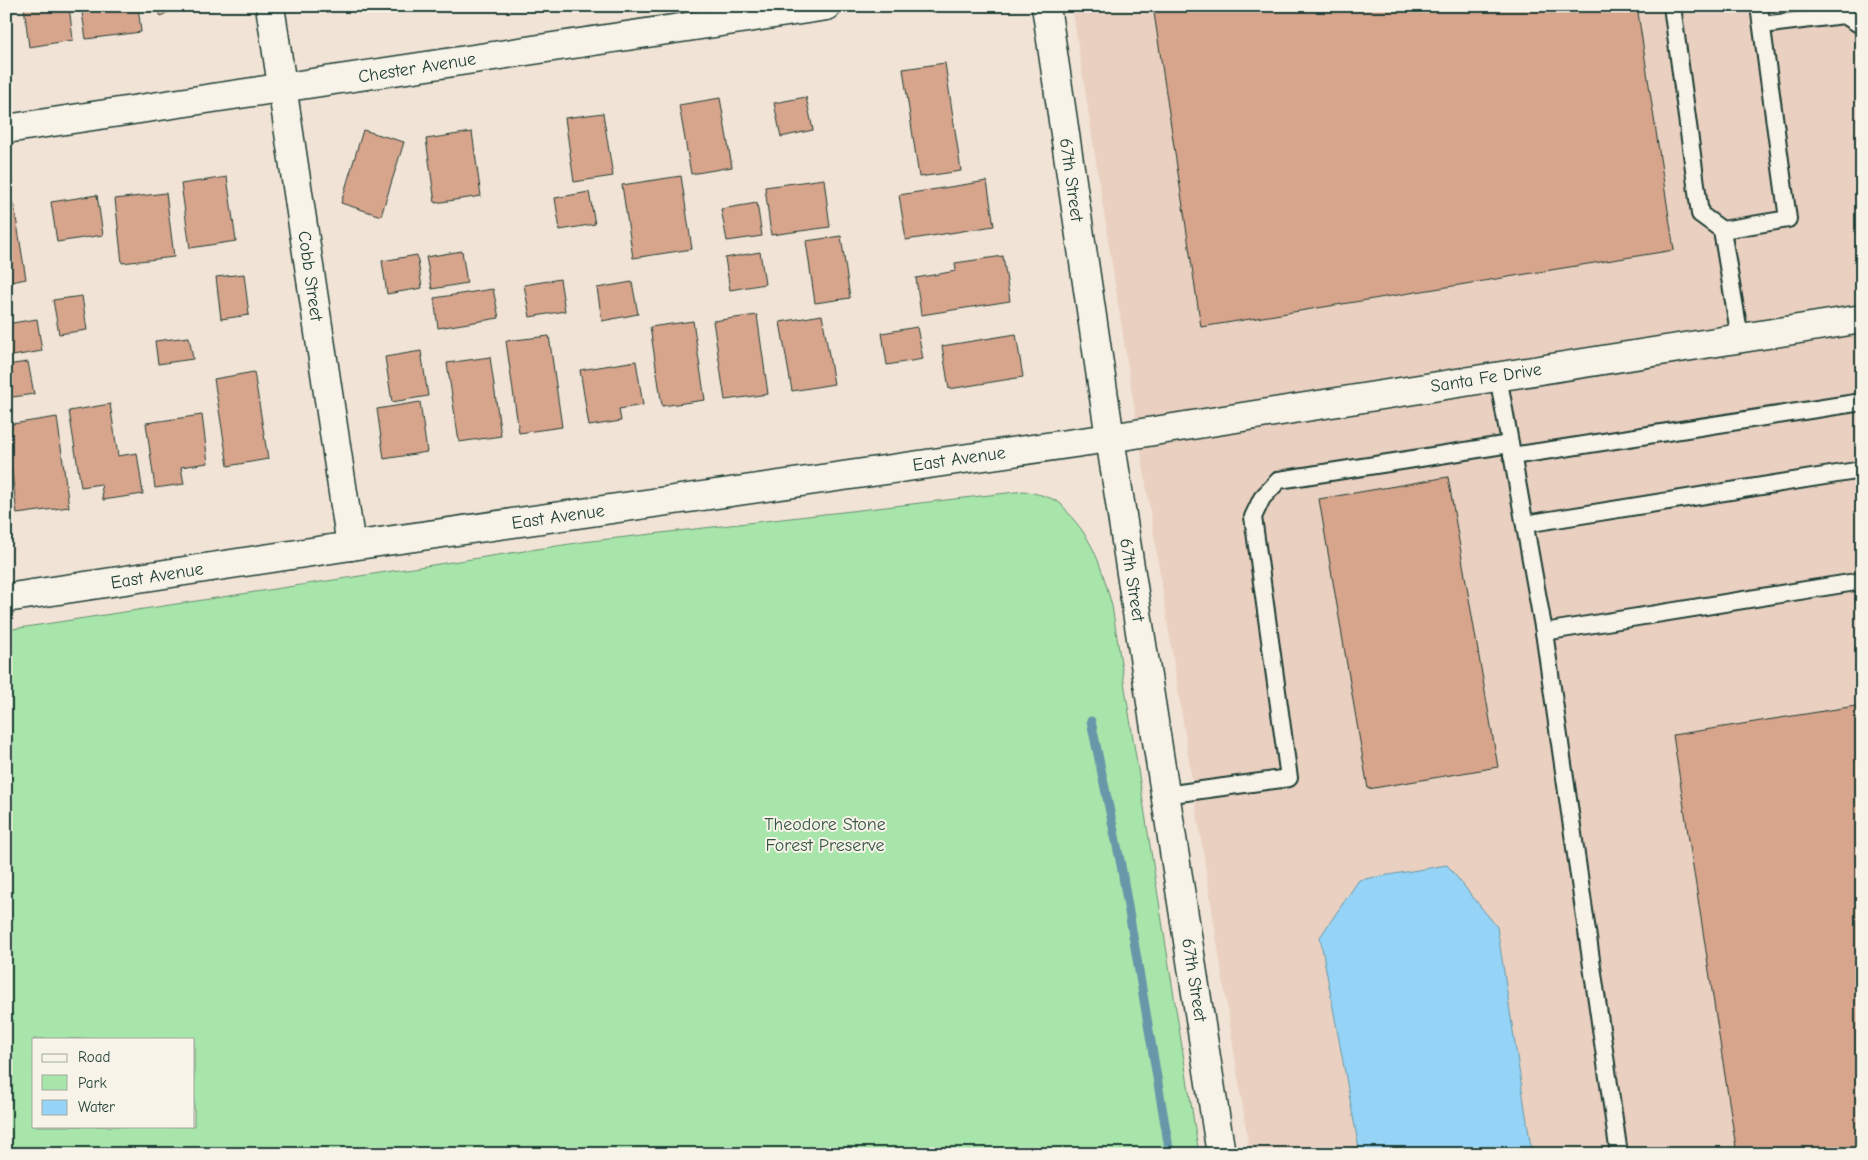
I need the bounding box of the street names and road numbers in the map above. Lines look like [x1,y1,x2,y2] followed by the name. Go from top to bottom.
[357,48,477,88] street label: Chester Avenue
[1055,137,1087,224] street label: 67th Street
[293,230,327,323] street label: Cobb Street
[1429,359,1543,397] street label: Santa Fe Drive
[911,442,1007,476] street label: East Avenue
[510,500,606,534] street label: East Avenue
[1115,537,1149,624] street label: 67th Street
[109,558,205,594] street label: East Avenue
[1177,937,1211,1024] street label: 67th Street

